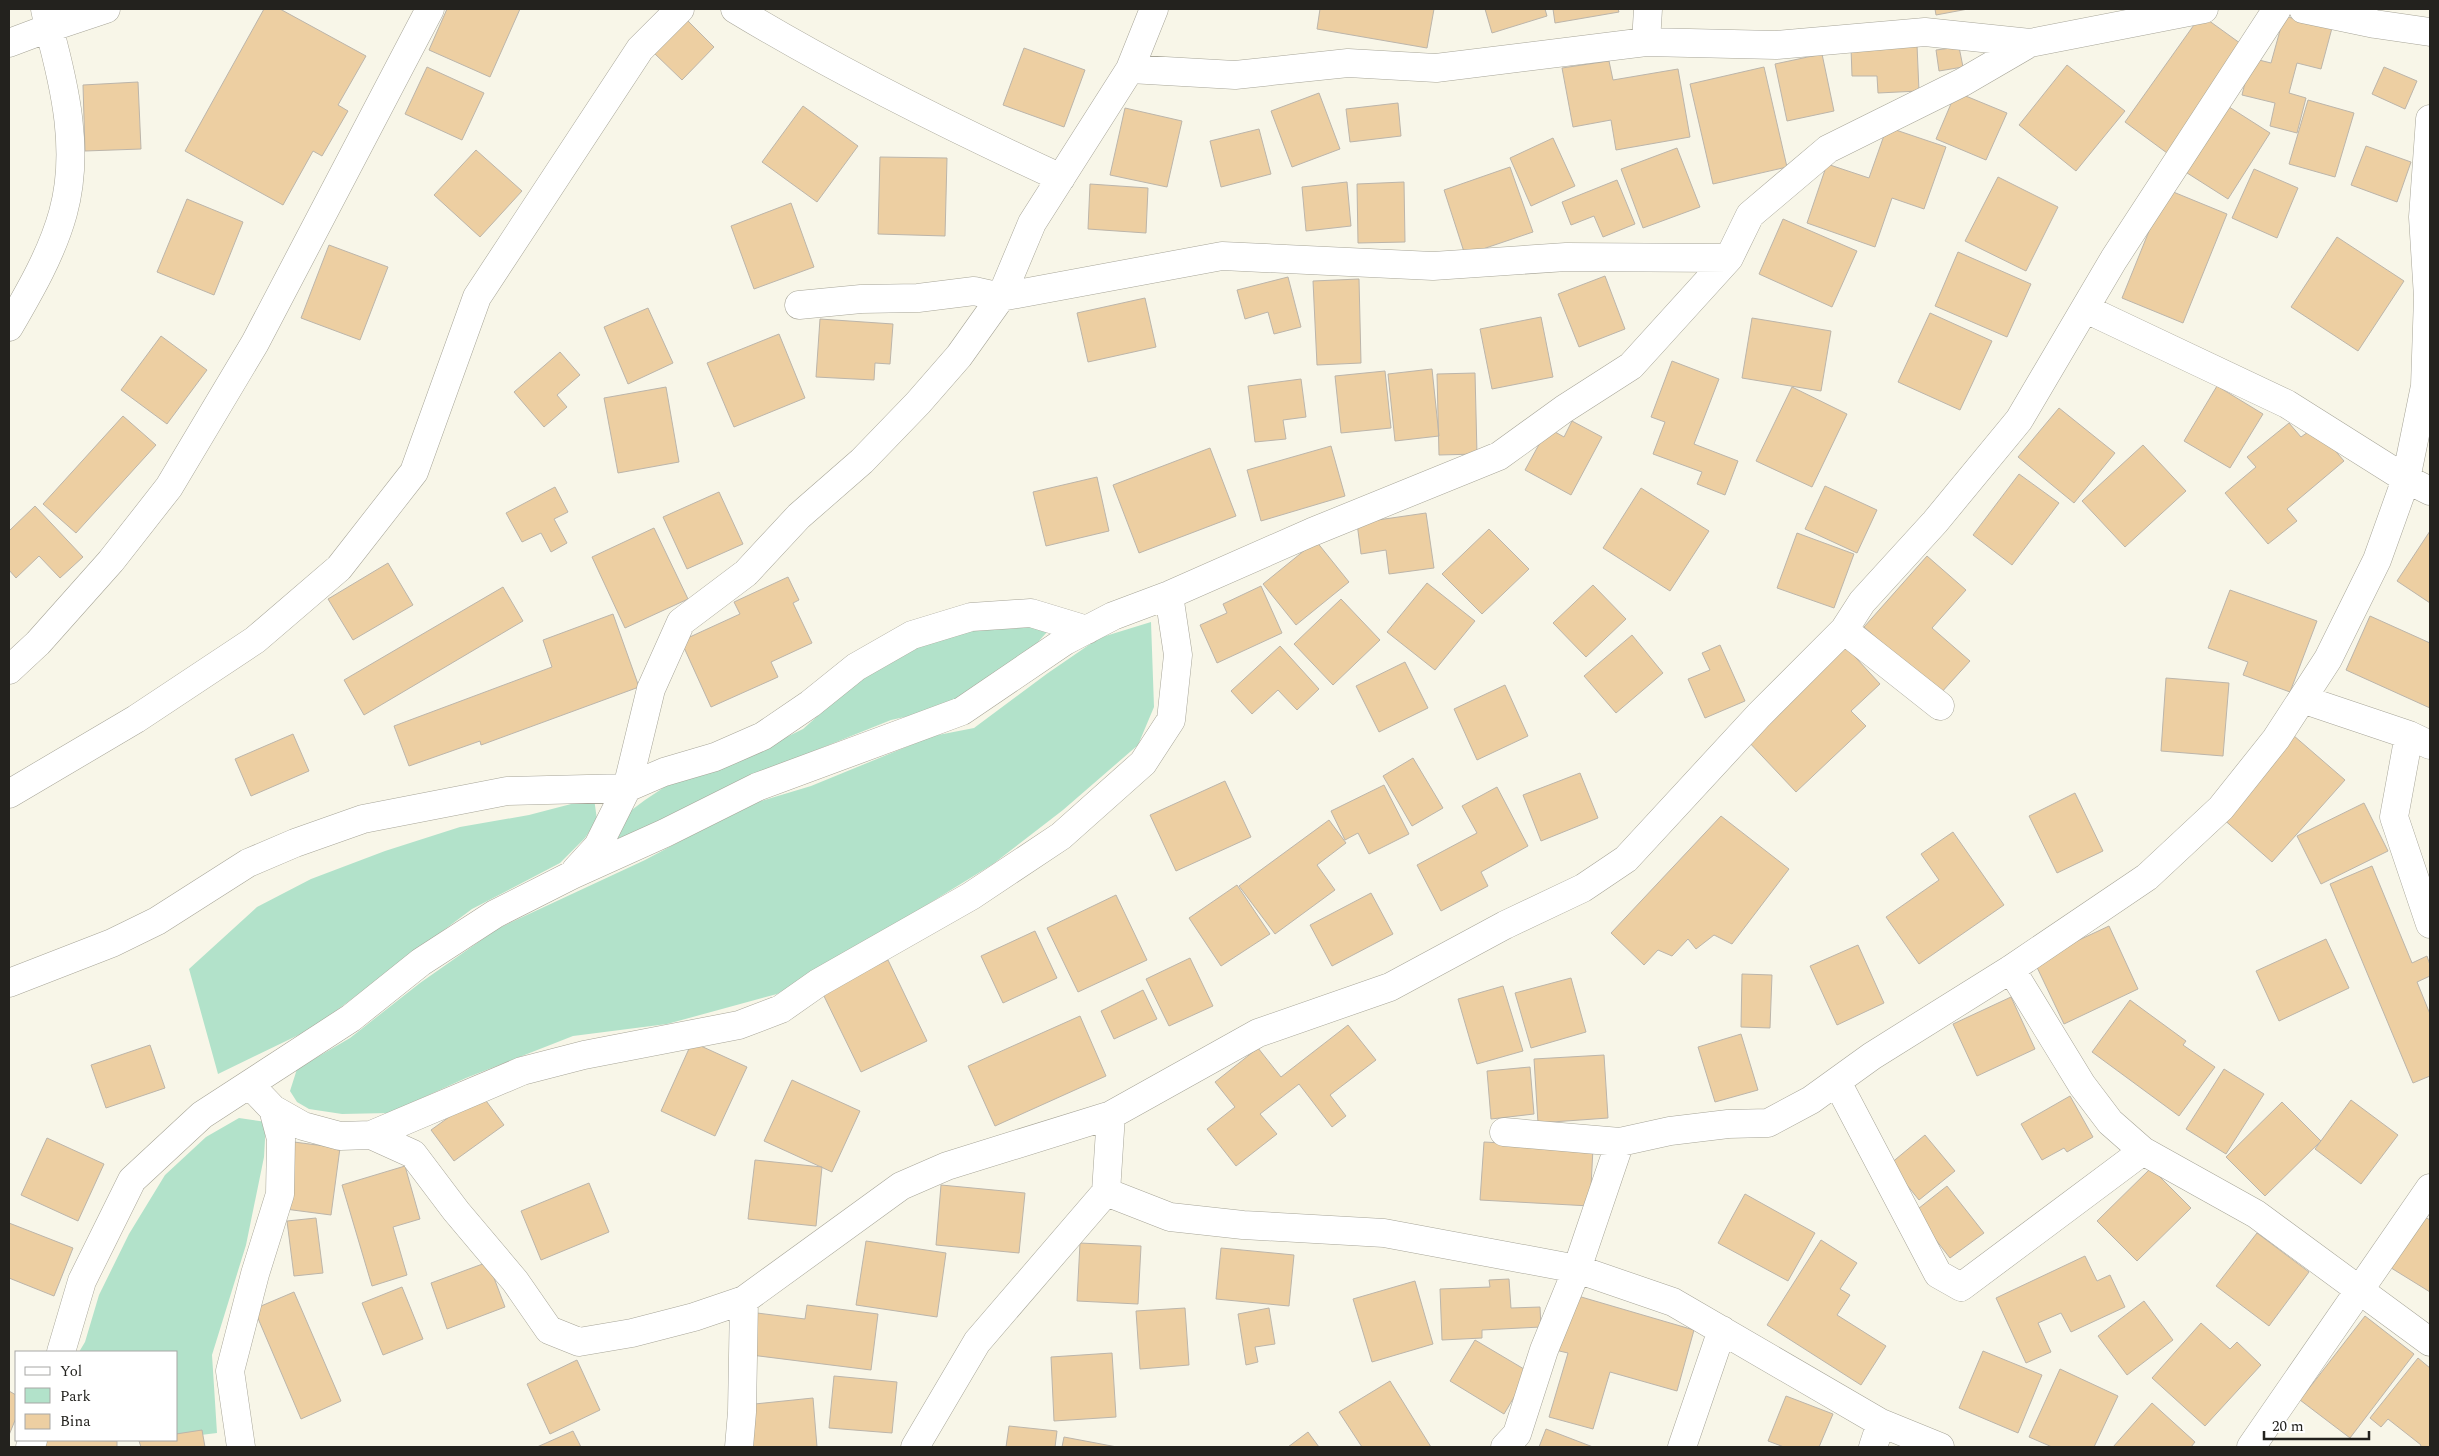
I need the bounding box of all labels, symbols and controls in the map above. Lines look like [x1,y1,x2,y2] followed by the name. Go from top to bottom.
[15,1351,178,1441] legend
[60,1360,82,1383] text: Yol
[60,1385,91,1408] text: Park
[2264,1408,2369,1440] scale bar
[60,1410,91,1433] text: Bina
[2272,1415,2304,1438] text: 20 m

